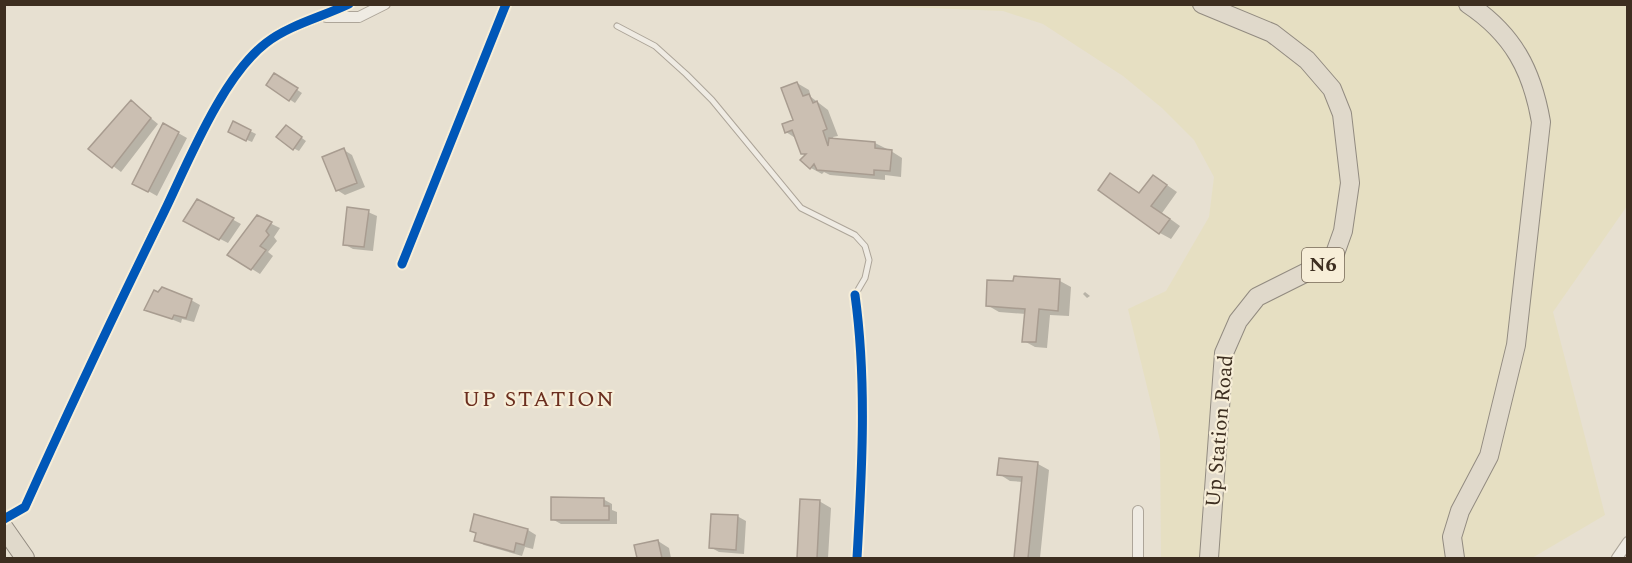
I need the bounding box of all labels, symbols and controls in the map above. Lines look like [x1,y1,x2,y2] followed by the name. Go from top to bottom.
[1302,248,1344,282] road number: N6
[1197,353,1243,509] street label: Up Station Road
[463,383,615,416] district label: UP STATION

